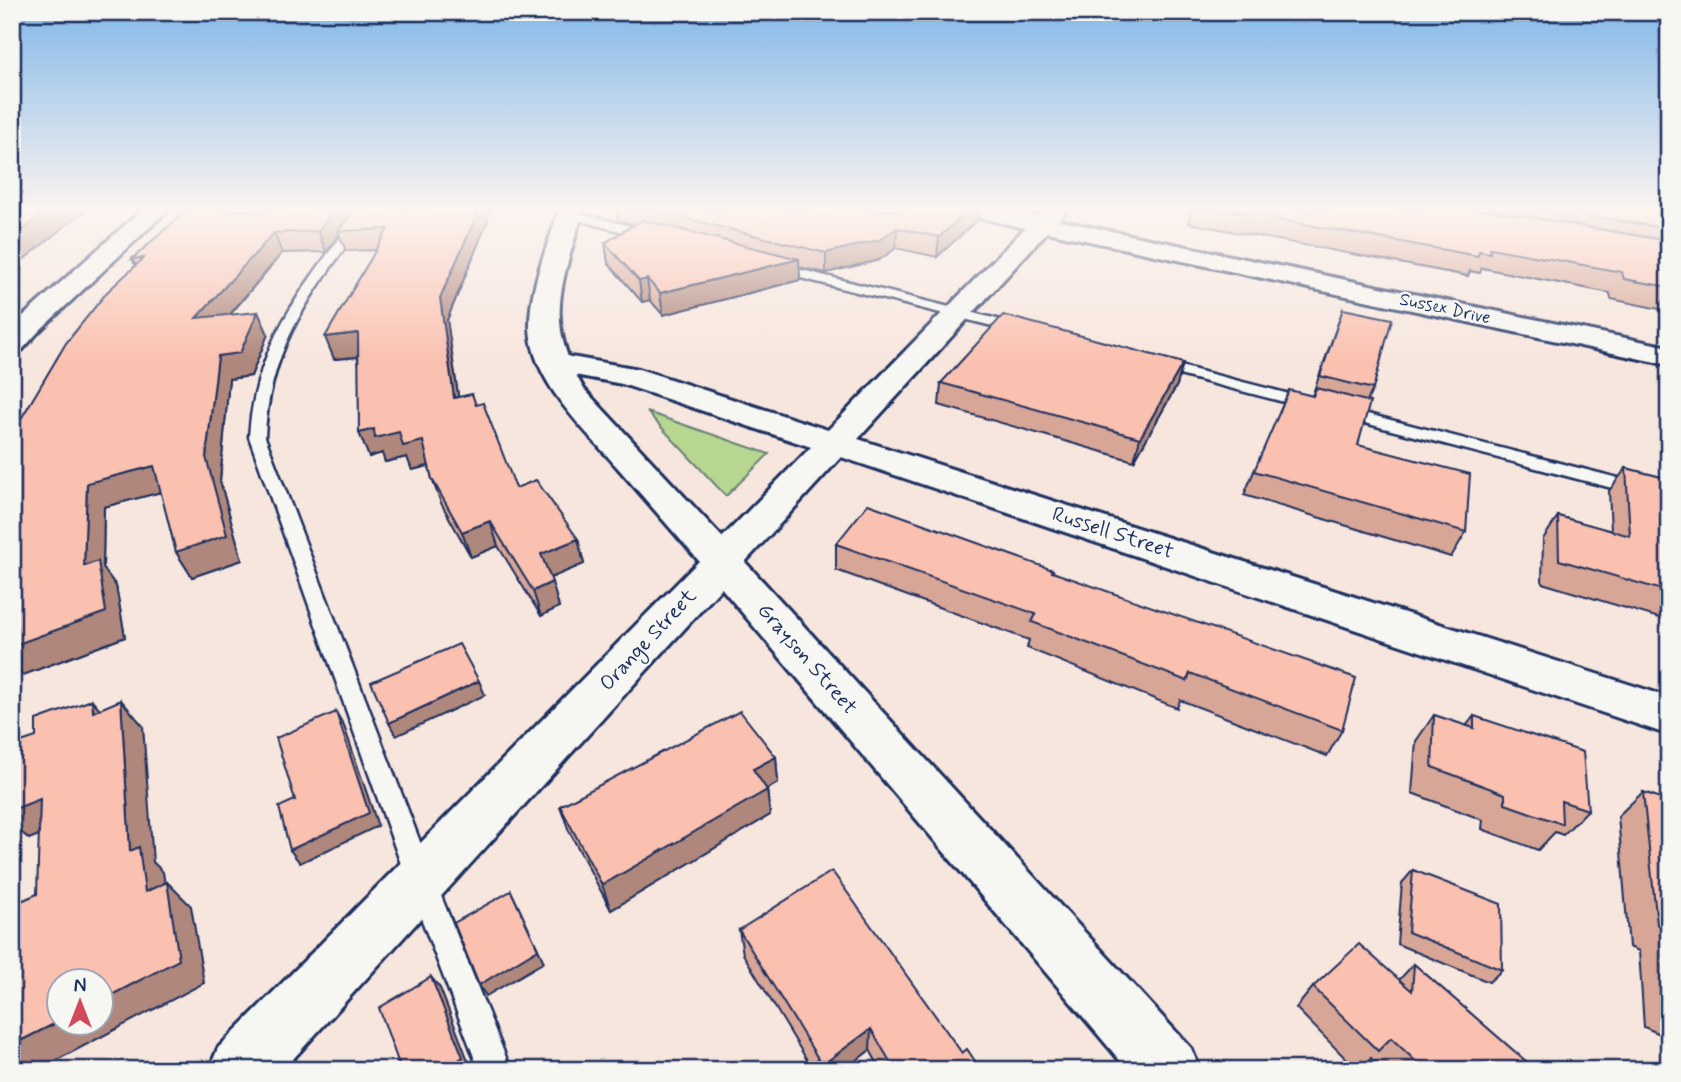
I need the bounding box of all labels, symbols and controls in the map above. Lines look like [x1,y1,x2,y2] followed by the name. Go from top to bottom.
[1397,288,1493,330] street label: Sussex Drive
[1049,500,1178,566] street label: Russell Street
[593,582,704,698] street label: Orange Street
[751,597,863,721] street label: Grayson Street
[46,967,116,1036] north arrow
[74,974,86,999] text: N

